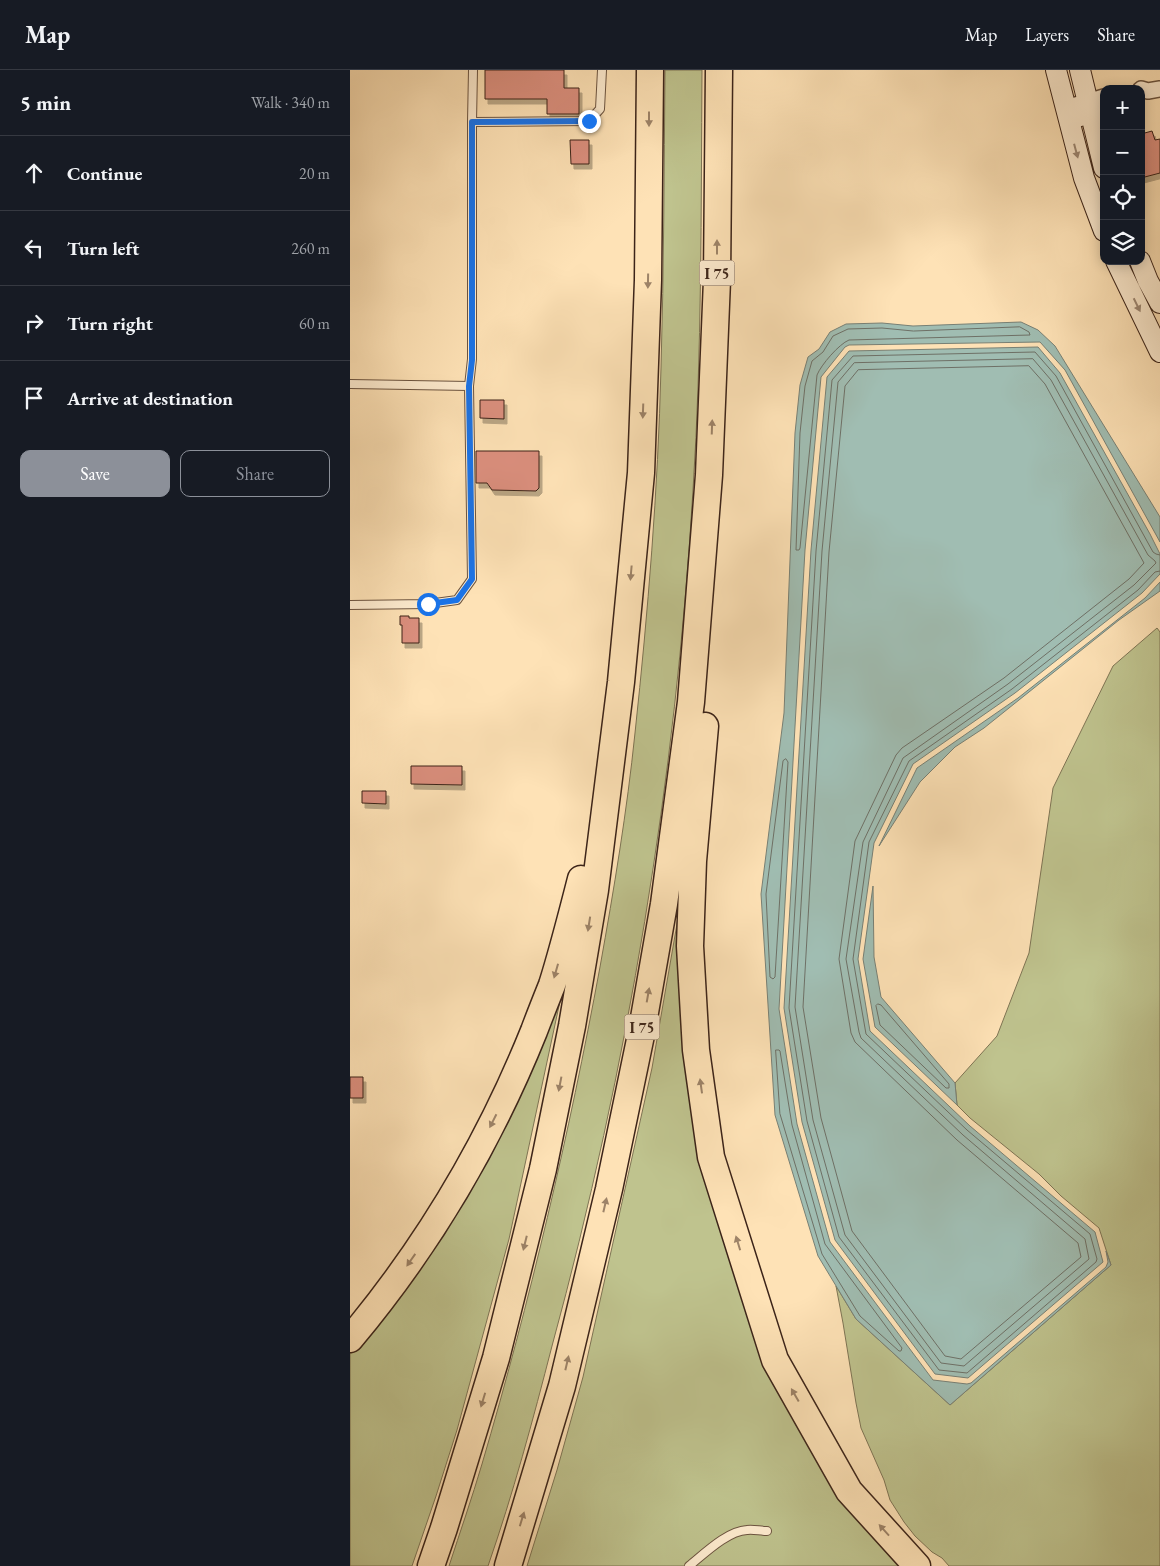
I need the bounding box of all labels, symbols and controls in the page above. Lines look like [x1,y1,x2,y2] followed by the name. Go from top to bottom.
[25,19,70,50] text: Map
[965,23,997,46] text: Map
[1025,23,1069,46] text: Layers
[1097,23,1135,46] text: Share
[1100,85,1145,265] map controls
[1100,85,1145,130] button: +
[20,89,71,116] text: 5 min
[251,92,330,113] text: Walk · 340 m
[578,110,601,133] route end
[645,111,653,127] one-way arrow
[1100,130,1145,175] button: −
[1073,144,1081,159] one-way arrow
[20,159,48,187] icon: ahead
[67,161,142,186] text: Continue
[299,163,330,184] text: 20 m
[1100,175,1145,220] button: locate
[1100,220,1145,265] button: layers
[20,234,48,262] icon: left
[67,236,139,261] text: Turn left
[291,238,330,259] text: 260 m
[714,238,722,254] one-way arrow
[700,260,734,286] road number: I 75
[644,273,652,289] one-way arrow
[1133,298,1141,312] one-way arrow
[20,309,48,337] icon: right
[67,311,153,336] text: Turn right
[299,313,330,334] text: 60 m
[20,384,48,412] icon: arrive
[67,386,233,411] text: Arrive at destination
[639,404,647,420] one-way arrow
[708,418,716,434] one-way arrow
[20,450,170,497] button: Save
[180,450,330,497] button: Share
[627,566,635,582] one-way arrow
[417,593,440,616] route start
[585,917,593,933] one-way arrow
[551,964,559,979] one-way arrow
[644,986,652,1002] one-way arrow
[624,1014,660,1040] road number: I 75
[556,1077,564,1093] one-way arrow
[697,1077,705,1093] one-way arrow
[489,1114,497,1128] one-way arrow
[601,1198,609,1213] one-way arrow
[521,1235,529,1250] one-way arrow
[734,1236,742,1251] one-way arrow
[406,1254,416,1267] one-way arrow
[563,1356,571,1371] one-way arrow
[791,1388,799,1402] one-way arrow
[479,1392,487,1407] one-way arrow
[518,1512,526,1527] one-way arrow
[878,1524,890,1536] one-way arrow

